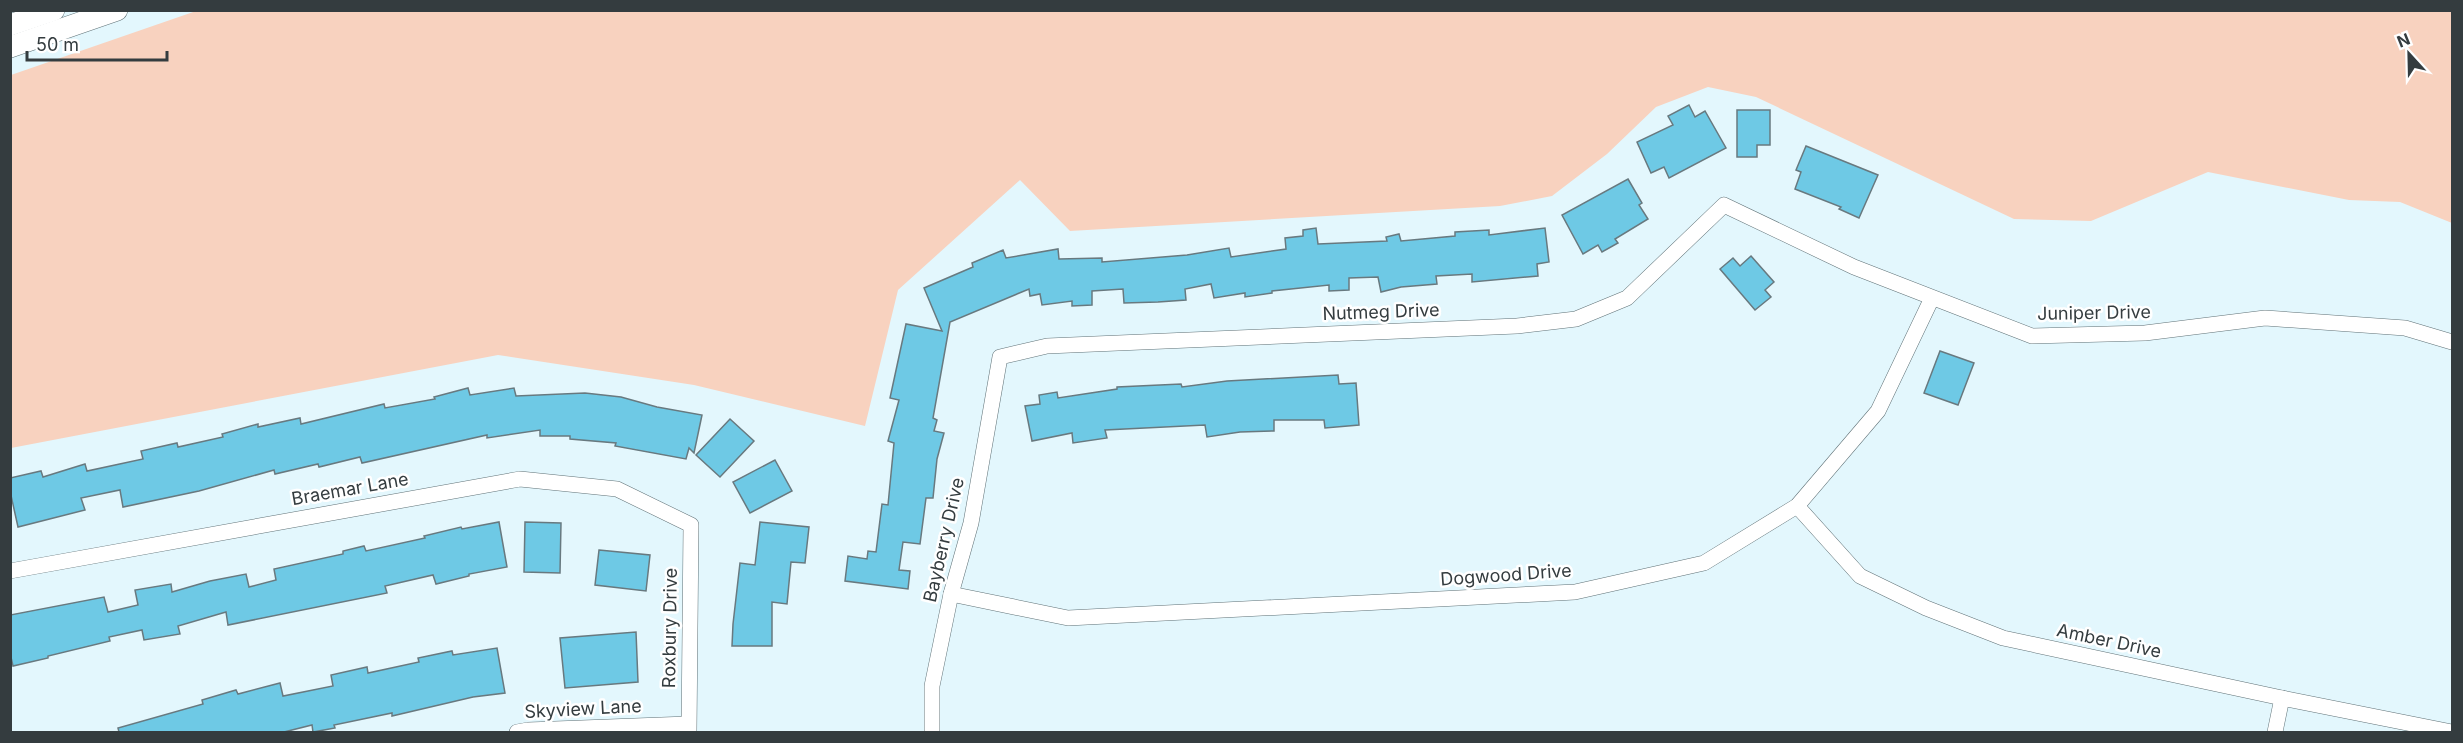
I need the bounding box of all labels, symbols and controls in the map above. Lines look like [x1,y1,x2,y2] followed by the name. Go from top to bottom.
[27,24,166,62] scale bar
[2379,24,2439,84] north arrow
[2394,29,2413,52] text: N
[36,34,79,55] text: 50 m
[1322,299,1440,324] street label: Nutmeg Drive
[2037,301,2151,324] street label: Juniper Drive
[290,468,410,509] street label: Braemar Lane
[919,476,968,604] street label: Bayberry Drive
[1440,559,1572,590] street label: Dogwood Drive
[658,568,681,688] street label: Roxbury Drive
[2055,619,2163,662] street label: Amber Drive
[524,695,642,722] street label: Skyview Lane

